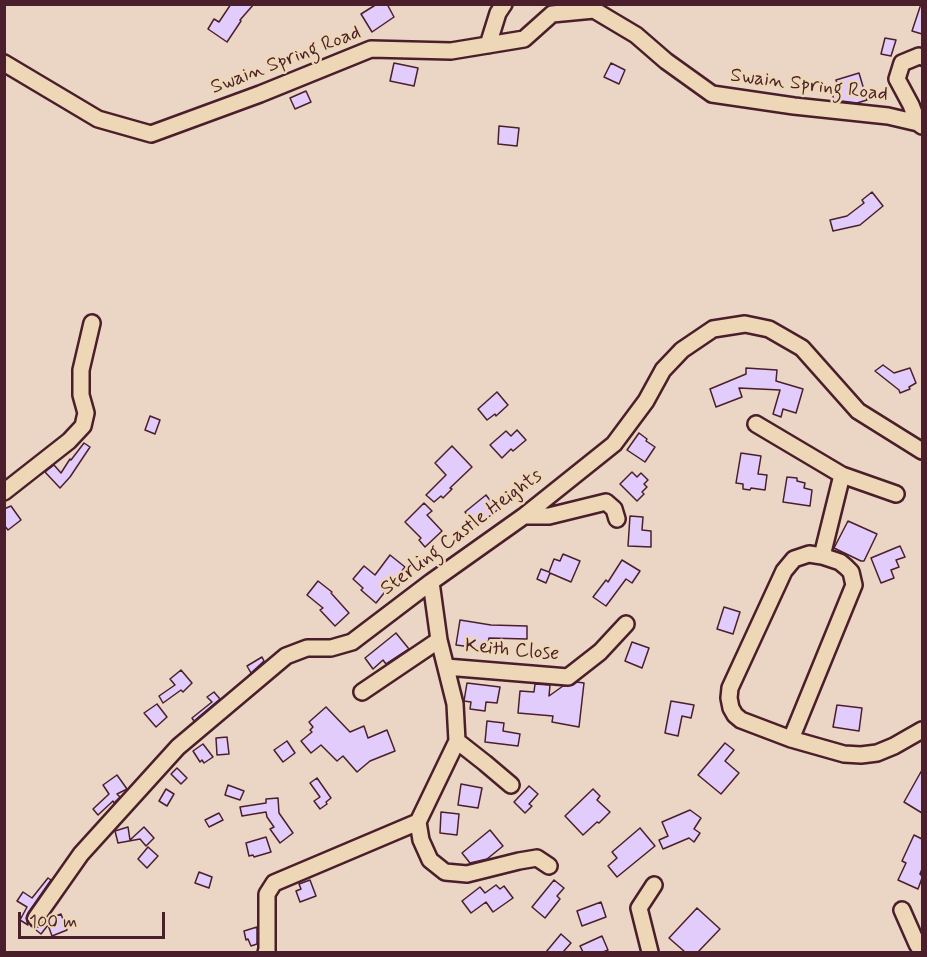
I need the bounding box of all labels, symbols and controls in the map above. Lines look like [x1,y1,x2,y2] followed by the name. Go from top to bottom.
[208,21,364,101] street label: Swain Spring Road
[729,64,889,108] street label: Swain Spring Road
[377,464,547,602] street label: Sterling Castle Heights
[464,635,560,667] street label: Keith Close
[21,900,168,938] scale bar
[29,910,77,934] text: 100 m

